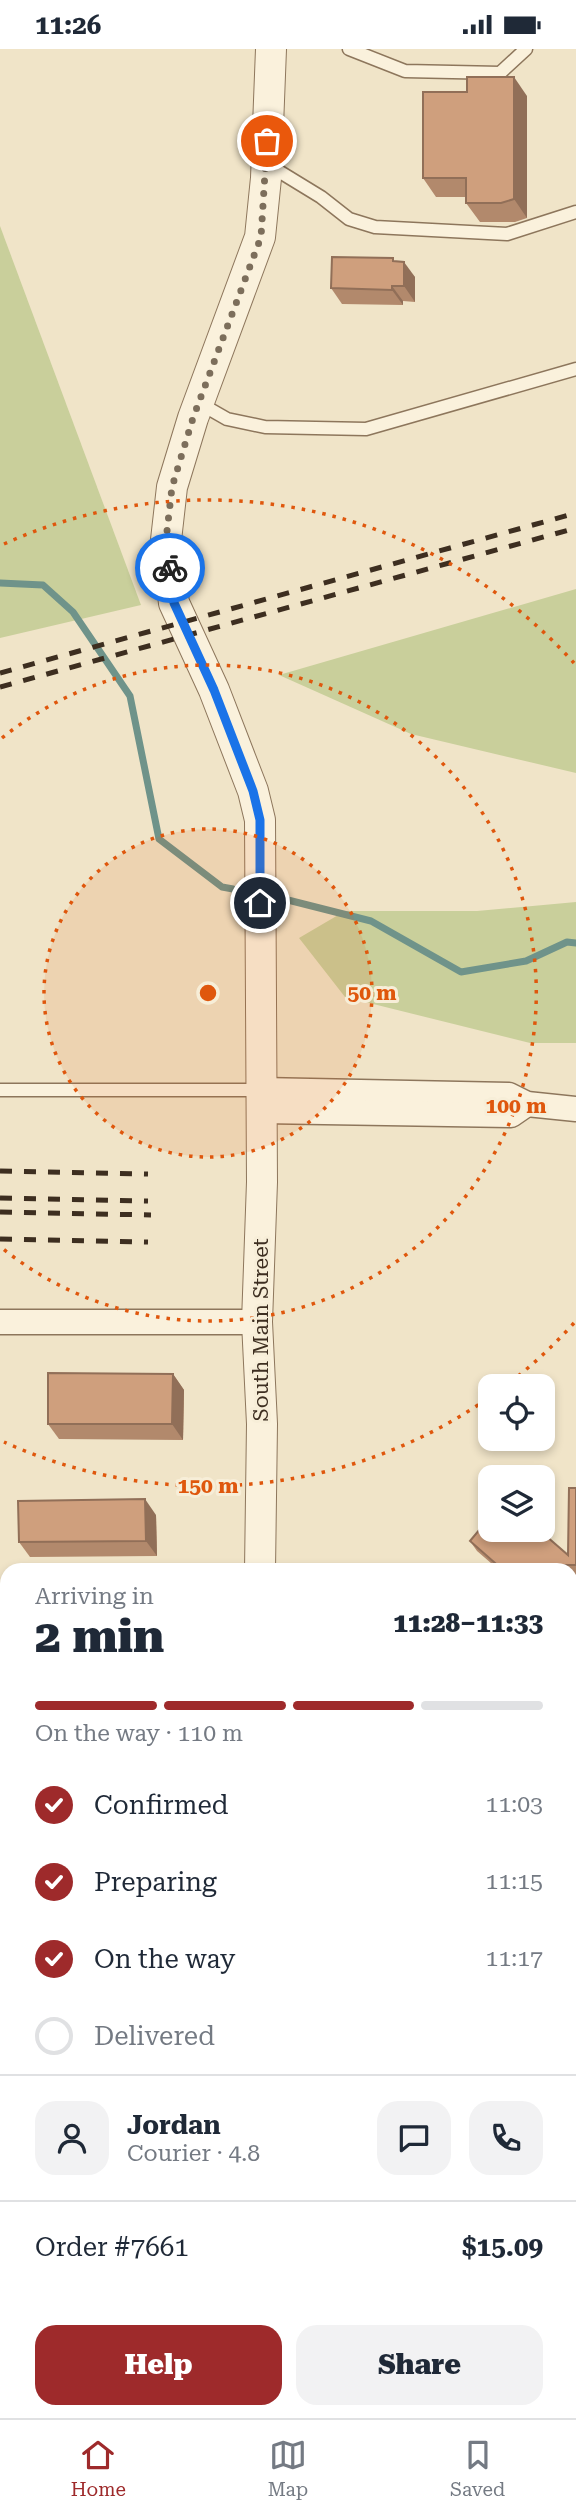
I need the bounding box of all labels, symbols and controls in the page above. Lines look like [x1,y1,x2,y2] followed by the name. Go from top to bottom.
[35,10,101,40] text: 11:26
[237,111,297,171] pin
[248,122,286,160] icon: bag
[135,533,205,603] courier
[151,549,189,587] icon: bike
[230,873,290,933] pin
[241,884,279,922] icon: home
[196,981,220,1005] centre of rings
[347,981,397,1005] text: 50 m
[486,1094,546,1118] text: 100 m
[249,1238,273,1422] street label: South Main Street
[478,1374,555,1542] map controls
[478,1374,555,1451] button: locate
[478,1465,555,1542] button: layers
[178,1474,238,1498] text: 150 m
[35,1583,154,1610] text: Arriving in
[393,1608,543,1638] text: 11:28–11:33
[35,1609,164,1663] text: 2 min
[35,1720,243,1747] text: On the way · 110 m
[35,1786,73,1824] icon: check
[94,1790,229,1820] text: Confirmed
[486,1791,543,1818] text: 11:03
[35,1863,73,1901] icon: check
[94,1867,217,1897] text: Preparing
[486,1868,543,1895] text: 11:15
[35,1940,73,1978] icon: check
[94,1944,235,1974] text: On the way
[486,1945,543,1972] text: 11:17
[94,2021,215,2051] text: Delivered
[35,2101,109,2175] button: person
[377,2101,451,2175] button: chat
[469,2101,543,2175] button: phone
[127,2110,221,2140] text: Jordan
[127,2140,260,2167] text: Courier · 4.8
[35,2232,189,2262] text: Order #7661
[462,2232,543,2262] text: $15.09
[35,2325,282,2405] button: Help
[296,2325,543,2405] button: Share
[71,2436,126,2501] tab: Home
[268,2436,308,2501] tab: Map
[450,2436,505,2501] tab: Saved

